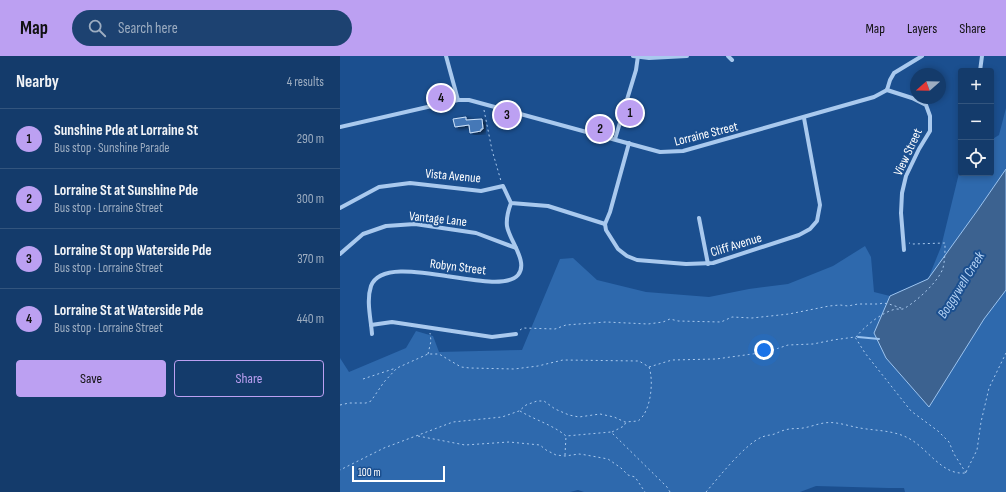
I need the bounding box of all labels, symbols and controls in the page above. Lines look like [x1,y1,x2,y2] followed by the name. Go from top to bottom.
[72,10,352,46] search box
[20,17,48,40] text: Map
[86,17,108,39] icon: search
[118,19,178,38] text: Search here
[865,20,885,37] text: Map
[907,20,937,37] text: Layers
[959,20,986,37] text: Share
[910,68,946,104] north arrow
[958,68,994,176] map controls
[958,68,994,104] button: +
[16,72,59,92] text: Nearby
[287,74,324,90] text: 4 results
[428,83,454,113] pin: 4
[617,98,643,128] pin: 1
[494,100,520,130] pin: 3
[958,104,994,140] button: −
[587,114,613,144] pin: 2
[673,118,740,150] street label: Lorraine Street
[54,121,198,140] text: Sunshine Pde at Lorraine St
[890,126,926,178] street label: View Street
[26,131,32,147] text: 1
[297,131,324,147] text: 290 m
[54,140,170,156] text: Bus stop · Sunshine Parade
[958,140,994,176] button: locate
[425,166,481,186] street label: Vista Avenue
[54,181,198,200] text: Lorraine St at Sunshine Pde
[26,191,32,207] text: 2
[297,191,324,207] text: 300 m
[54,200,163,216] text: Bus stop · Lorraine Street
[408,208,468,230] street label: Vantage Lane
[708,230,764,260] street label: Cliff Avenue
[54,241,212,260] text: Lorraine St opp Waterside Pde
[934,248,989,321] water label: Boggywell Creek
[26,251,32,267] text: 3
[297,251,324,267] text: 370 m
[429,256,487,278] street label: Robyn Street
[54,260,163,276] text: Bus stop · Lorraine Street
[54,301,203,320] text: Lorraine St at Waterside Pde
[26,311,32,327] text: 4
[297,311,324,327] text: 440 m
[54,320,163,336] text: Bus stop · Lorraine Street
[754,340,774,360] your location
[16,360,166,397] button: Save
[174,360,324,397] button: Share
[352,464,445,483] scale bar
[358,466,380,479] text: 100 m

